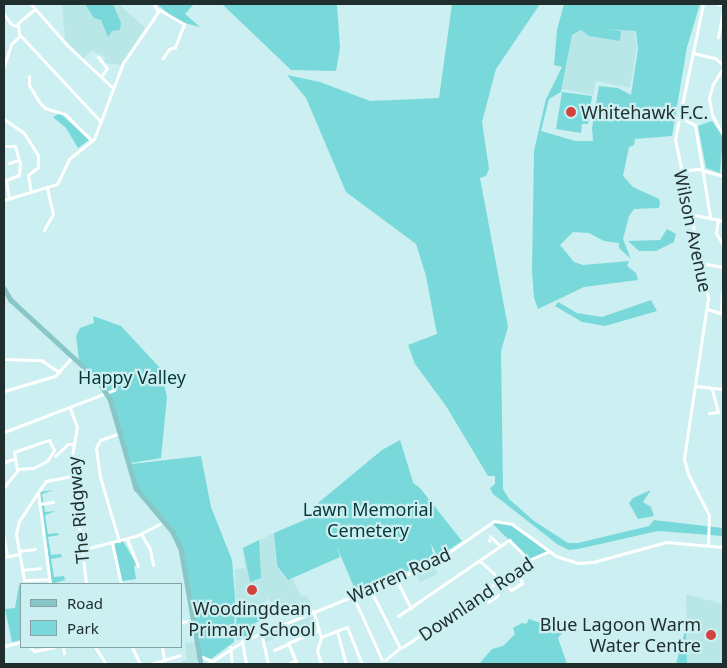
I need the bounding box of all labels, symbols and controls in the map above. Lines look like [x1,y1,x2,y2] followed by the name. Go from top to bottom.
[581,101,708,123] place label: Whitehawk F.C.
[565,106,577,118] marker: Whitehawk F.C.
[669,168,717,294] street label: Wilson Avenue
[78,366,186,388] park label: Happy Valley
[63,456,93,564] street label: The Ridgway
[303,499,433,542] park label: Lawn Memorial Cemetery
[344,543,454,607] street label: Warren Road
[414,553,538,645] street label: Downland Road
[20,583,182,648] legend
[246,584,258,596] marker: Woodingdean Primary School
[67,593,103,613] text: Road
[188,598,316,640] place label: Woodingdean Primary School
[540,614,701,656] place label: Blue Lagoon Warm Water Centre
[67,618,99,638] text: Park
[705,629,717,641] marker: Blue Lagoon Warm Water Centre

